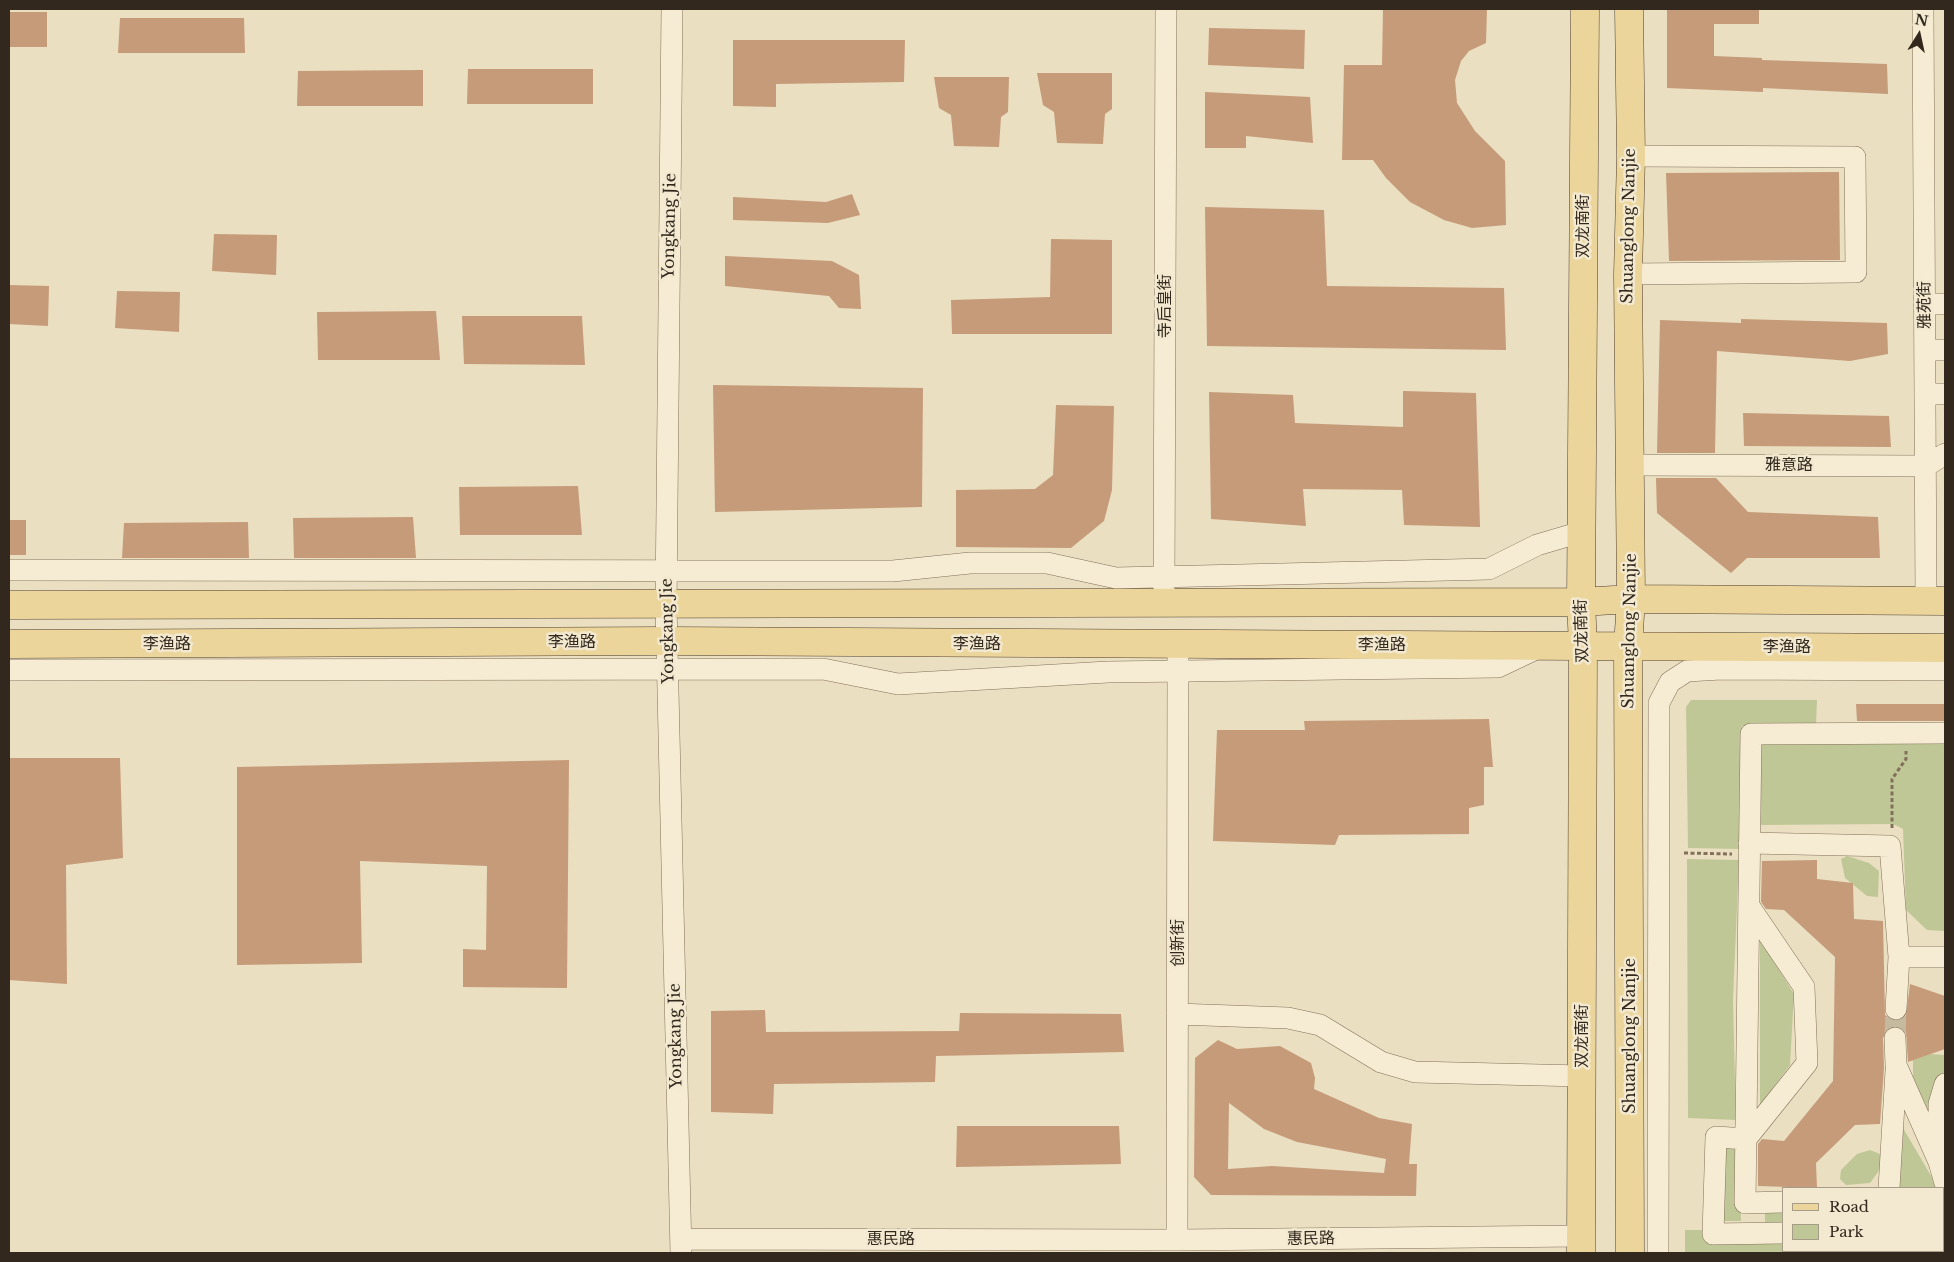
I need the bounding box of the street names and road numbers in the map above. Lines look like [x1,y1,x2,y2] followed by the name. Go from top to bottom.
[1618,148,1640,304] street label: Shuanglong Nanjie
[659,173,681,279] street label: Yongkang Jie
[1573,194,1593,258] street label: 双龙南街
[1155,274,1175,338] street label: 寺后皇街
[1915,281,1935,329] street label: 雅苑街
[1765,455,1813,475] street label: 雅意路
[1619,553,1641,709] street label: Shuanglong Nanjie
[657,578,679,684] street label: Yongkang Jie
[1571,599,1593,663] street label: 双龙南街
[548,632,596,652] street label: 李渔路
[143,634,191,654] street label: 李渔路
[953,634,1001,654] street label: 李渔路
[1358,635,1406,655] street label: 李渔路
[1763,637,1811,657] street label: 李渔路
[1168,919,1188,967] street label: 创新街
[1620,958,1640,1114] street label: Shuanglong Nanjie
[665,983,687,1089] street label: Yongkang Jie
[1572,1004,1592,1068] street label: 双龙南街
[867,1229,915,1249] street label: 惠民路
[1287,1229,1335,1249] street label: 惠民路

